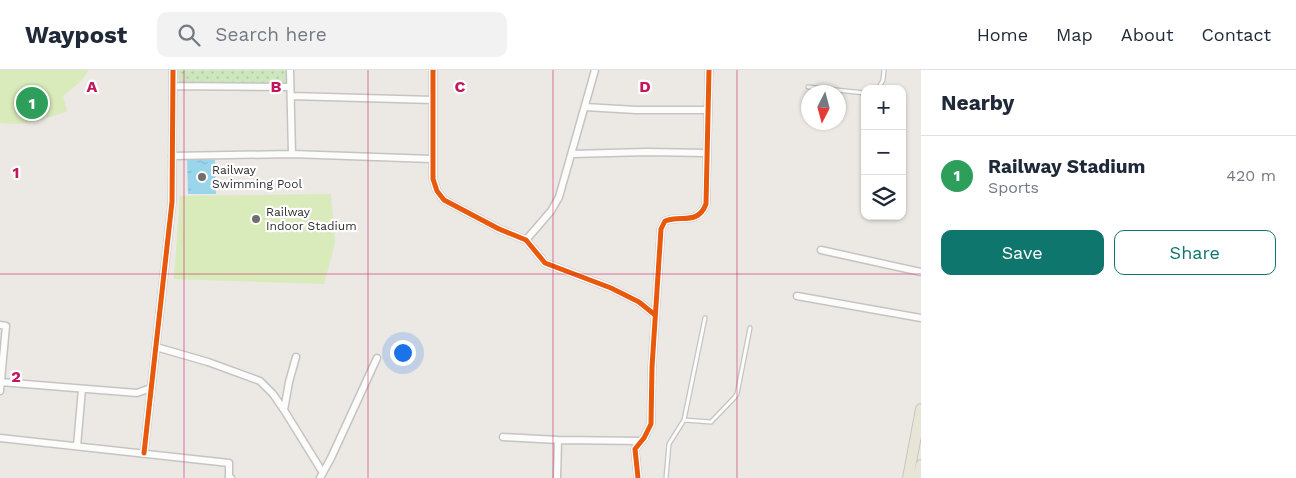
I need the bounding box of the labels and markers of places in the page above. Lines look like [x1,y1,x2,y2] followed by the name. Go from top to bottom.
[16,84,48,122] pin: 1
[212,163,302,191] place label: Railway Swimming Pool
[196,171,208,183] marker: Railway Swimming Pool
[266,205,357,233] place label: Railway Indoor Stadium
[250,213,262,225] marker: Railway Indoor Stadium

